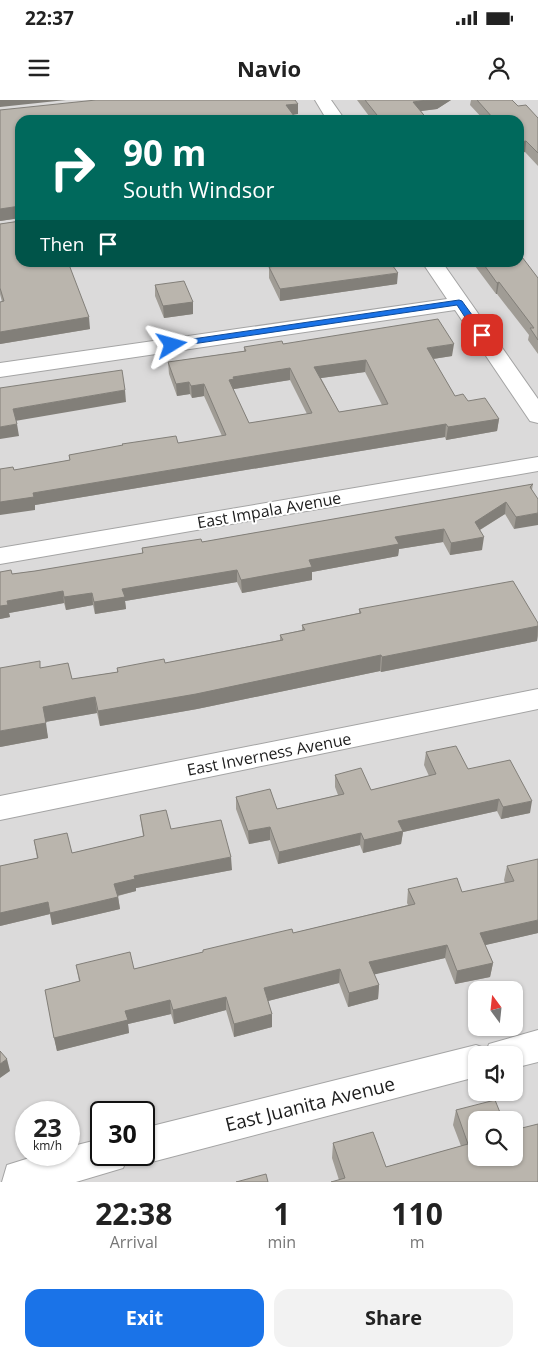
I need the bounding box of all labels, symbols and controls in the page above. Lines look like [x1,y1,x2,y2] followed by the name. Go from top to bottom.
[25,5,74,31] text: 22:37
[237,53,301,83] text: Navio
[25,54,53,82] icon: menu
[485,54,513,82] icon: person
[123,129,206,176] text: 90 m
[40,135,105,200] icon: right
[123,174,274,204] text: South Windsor
[94,230,122,258] icon: arrive
[40,231,84,257] text: Then
[461,314,503,356] pin
[145,318,197,370] position arrow
[468,321,496,349] icon: arrive
[195,486,343,534] street label: East Impala Avenue
[185,727,353,781] street label: East Inverness Avenue
[468,981,522,1036] north arrow
[468,981,523,1166] map controls
[468,1046,523,1101] button: sound
[222,1070,398,1138] street label: East Juanita Avenue
[90,1101,155,1166] speed limit sign: 30
[33,1110,62,1144] text: 23
[468,1111,523,1166] button: search
[33,1137,62,1154] text: km/h
[95,1193,172,1234] text: 22:38
[273,1193,290,1234] text: 1
[391,1193,443,1234] text: 110
[110,1231,158,1253] text: Arrival
[268,1231,296,1253] text: min
[410,1231,425,1253] text: m
[25,1289,264,1347] button: Exit
[274,1289,513,1347] button: Share

